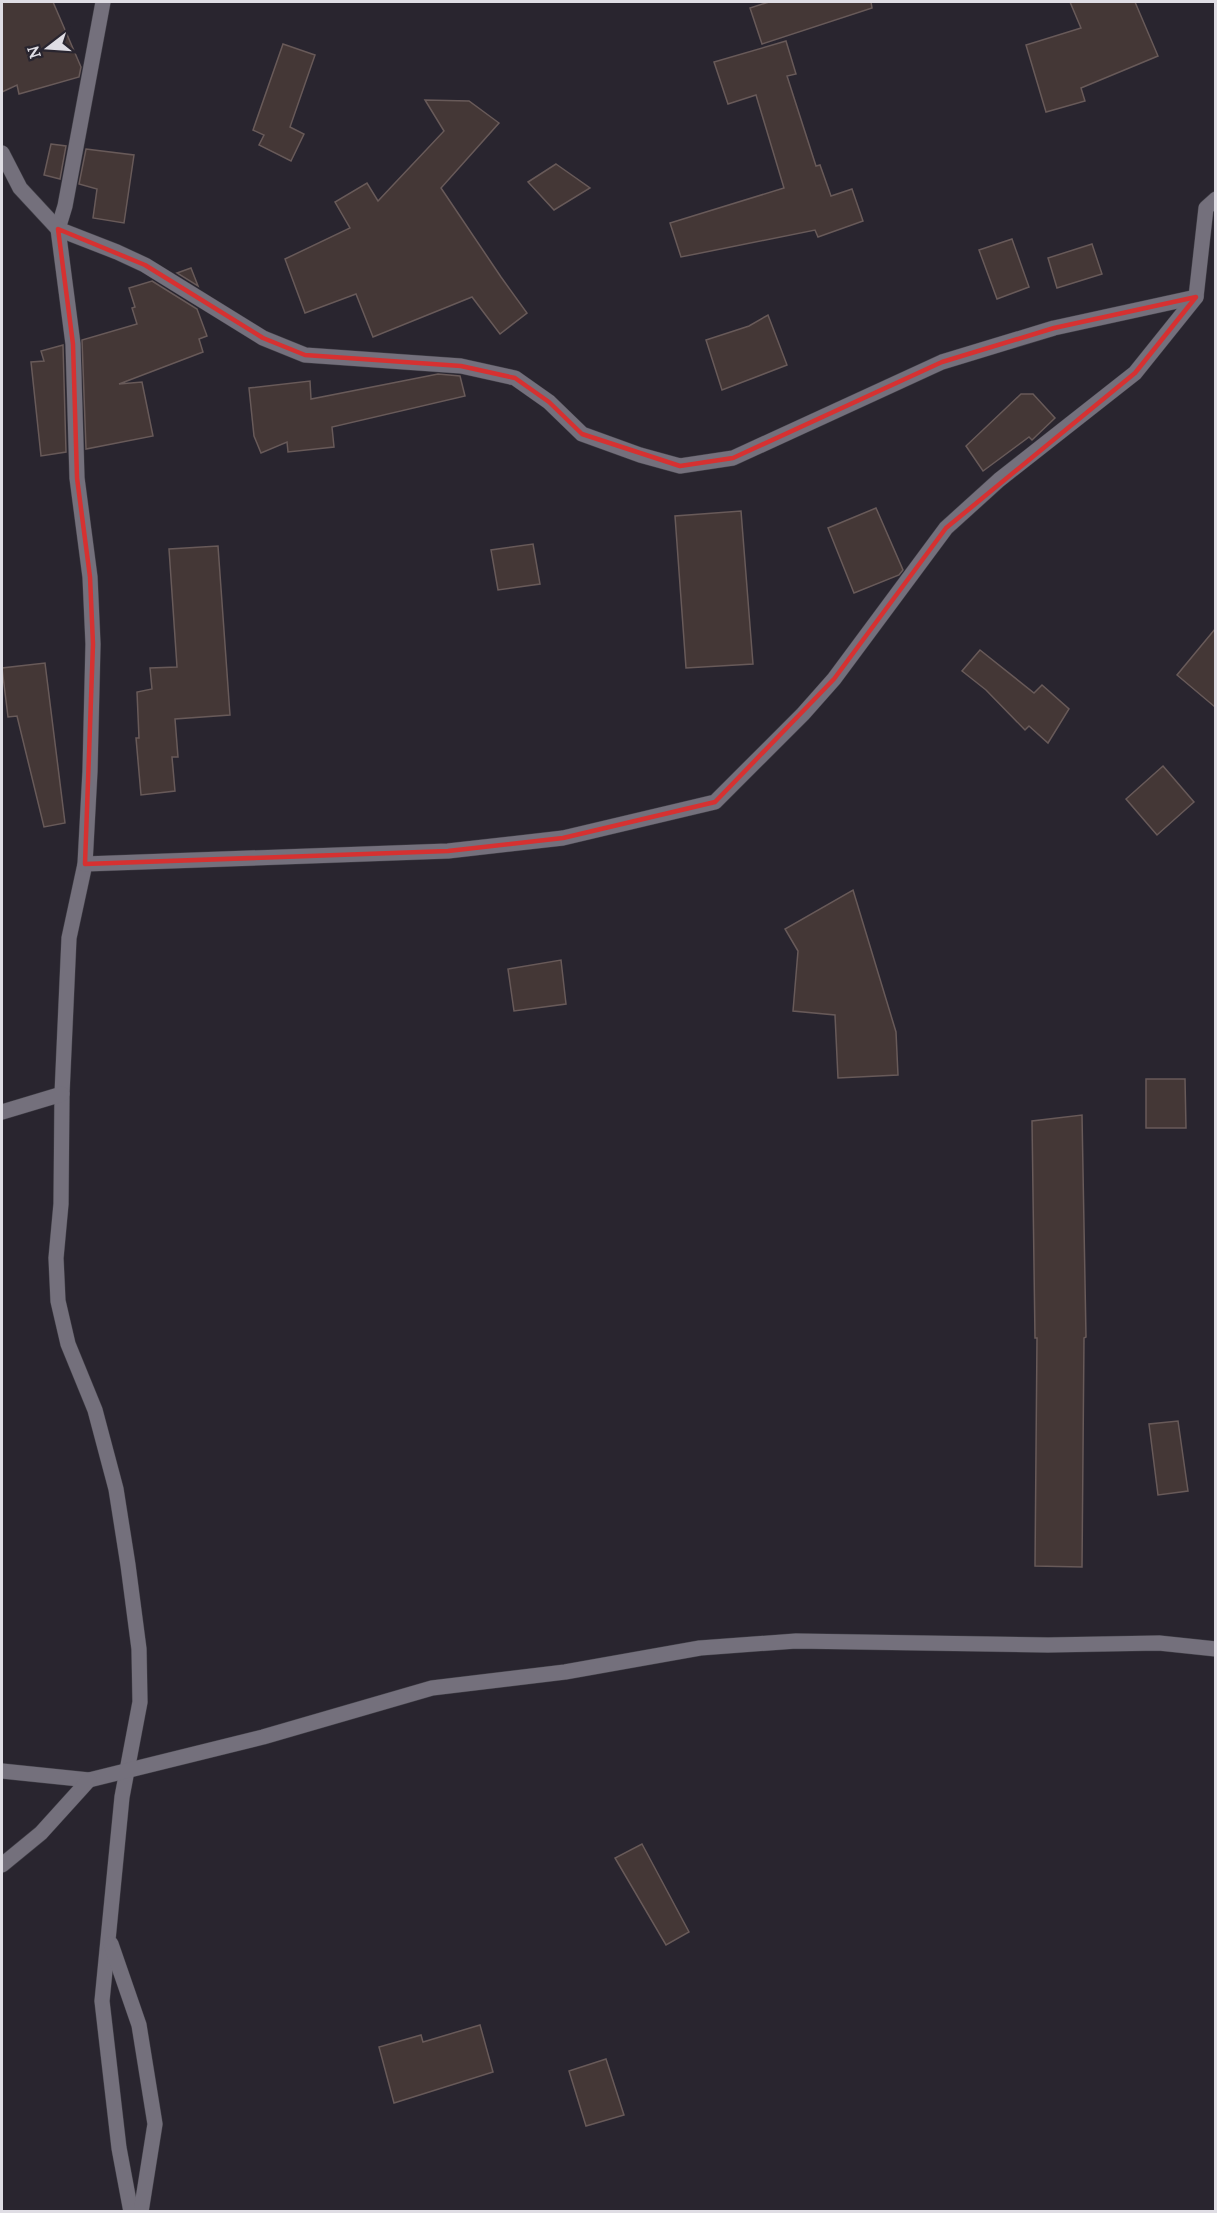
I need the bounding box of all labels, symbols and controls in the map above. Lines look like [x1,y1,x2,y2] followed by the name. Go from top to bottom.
[18,18,78,78] north arrow
[22,44,45,61] text: N

